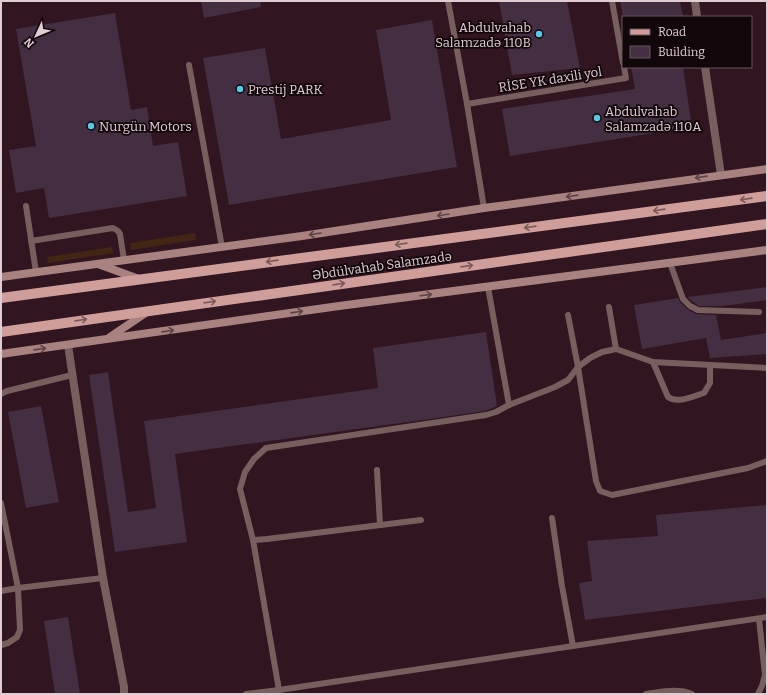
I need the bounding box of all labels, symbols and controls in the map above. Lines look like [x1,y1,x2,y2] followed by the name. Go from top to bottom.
[16,16,56,56] north arrow
[622,16,752,68] legend
[435,20,531,50] place label: Abdulvahab Salamzadə 110B
[658,25,686,39] text: Road
[534,29,544,39] marker: Abdulvahab Salamzadə 110B
[21,35,37,50] text: N
[658,45,705,59] text: Building
[497,64,603,95] street label: RİSE YK daxili yol
[248,82,324,97] place label: Prestij PARK
[235,84,245,94] marker: Prestij PARK
[605,104,702,134] place label: Abdulvahab Salamzadə 110A
[592,113,602,123] marker: Abdulvahab Salamzadə 110A
[99,119,192,134] place label: Nurgün Motors
[86,121,96,131] marker: Nurgün Motors
[695,174,708,181] one-way arrow
[566,192,579,200] one-way arrow
[740,195,753,203] one-way arrow
[653,206,666,214] one-way arrow
[437,211,450,219] one-way arrow
[524,223,537,231] one-way arrow
[309,230,322,238] one-way arrow
[395,240,408,248] one-way arrow
[311,248,453,283] street label: Əbdülvahab Salamzadə
[266,258,279,265] one-way arrow
[460,262,473,270] one-way arrow
[332,280,345,288] one-way arrow
[419,291,432,299] one-way arrow
[203,298,216,306] one-way arrow
[290,308,303,316] one-way arrow
[74,316,87,324] one-way arrow
[161,327,174,334] one-way arrow
[33,345,46,353] one-way arrow

